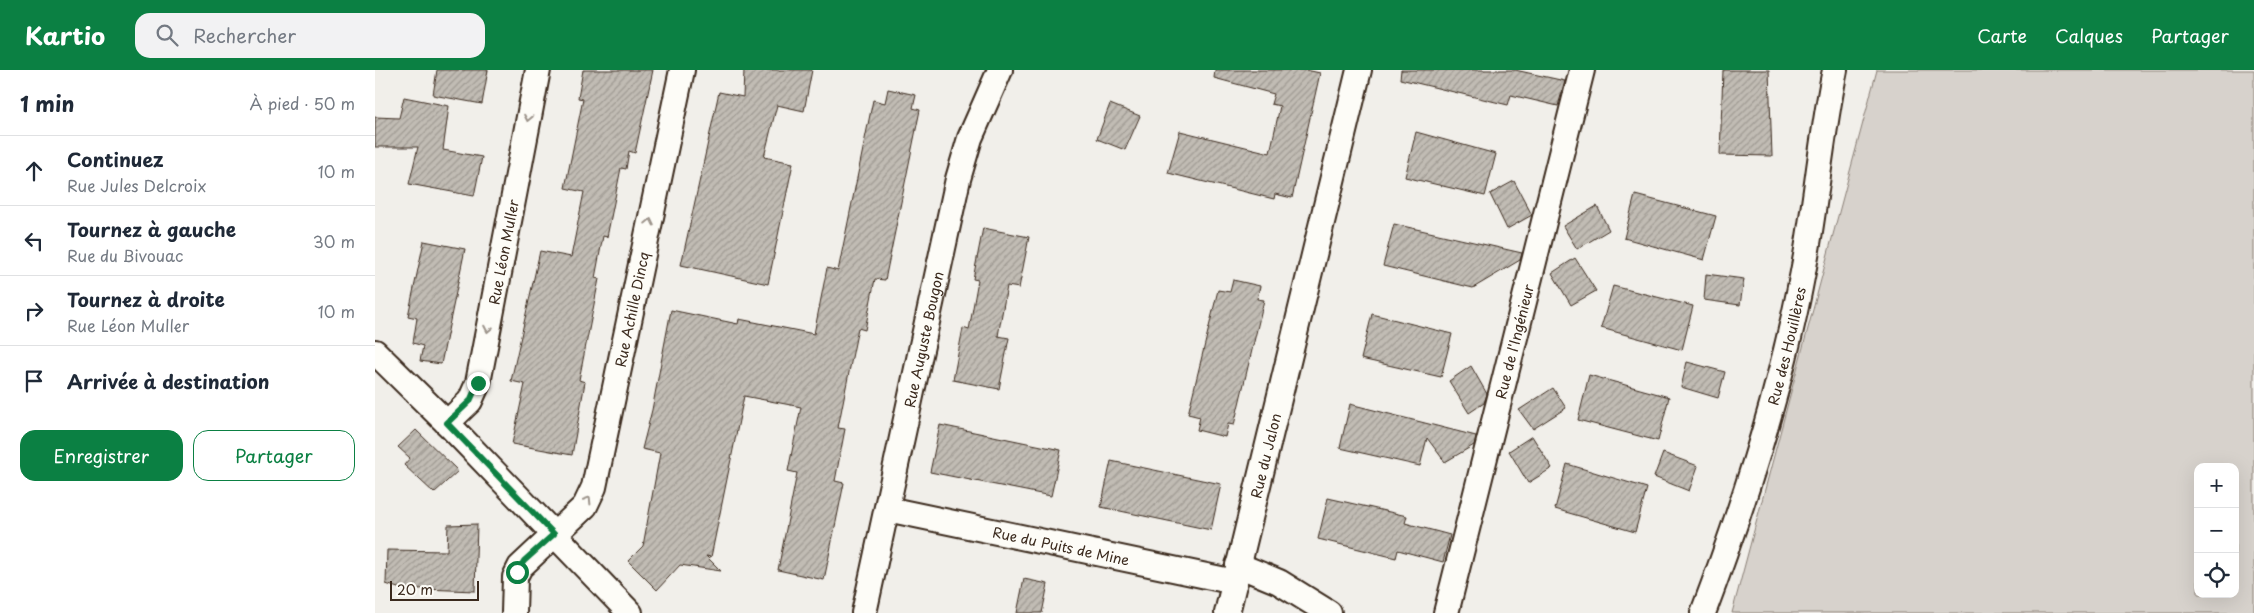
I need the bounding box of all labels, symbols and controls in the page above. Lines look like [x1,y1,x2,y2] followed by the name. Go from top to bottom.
[135,13,485,58] search box
[25,17,105,53] text: Kartio
[153,21,181,49] icon: search
[193,21,296,49] text: Rechercher
[1977,22,2027,49] text: Carte
[2055,22,2123,49] text: Calques
[2151,22,2229,49] text: Partager
[20,87,74,119] text: 1 min
[249,91,355,115] text: À pied · 50 m
[524,113,534,122] one-way arrow
[67,145,164,173] text: Continuez
[20,157,48,185] icon: ahead
[318,159,355,183] text: 10 m
[67,173,206,197] text: Rue Jules Delcroix
[483,197,524,306] street label: Rue Léon Muller
[67,215,236,243] text: Tournez à gauche
[645,218,655,226] one-way arrow
[20,227,48,255] icon: left
[313,229,355,253] text: 30 m
[67,243,183,267] text: Rue du Bivouac
[609,250,654,369] street label: Rue Achille Dincq
[898,269,948,409] street label: Rue Auguste Bougon
[1490,281,1539,401] street label: Rue de l'Ingénieur
[67,285,225,313] text: Tournez à droite
[1762,285,1810,408] street label: Rue des Houillères
[20,297,48,325] icon: right
[318,299,355,323] text: 10 m
[67,313,189,337] text: Rue Léon Muller
[483,325,494,333] one-way arrow
[20,367,48,395] icon: arrive
[67,367,270,395] text: Arrivée à destination
[467,372,490,395] route end
[1245,411,1286,500] street label: Rue du Jalon
[20,430,183,481] button: Enregistrer
[193,430,355,481] button: Partager
[2194,463,2239,598] map controls
[2194,463,2239,508] button: +
[582,496,591,505] one-way arrow
[2194,508,2239,553] button: −
[991,521,1132,570] street label: Rue du Puits de Mine
[2194,553,2239,598] button: locate
[506,561,529,584] route start
[390,578,479,601] scale bar
[397,579,433,600] text: 20 m

